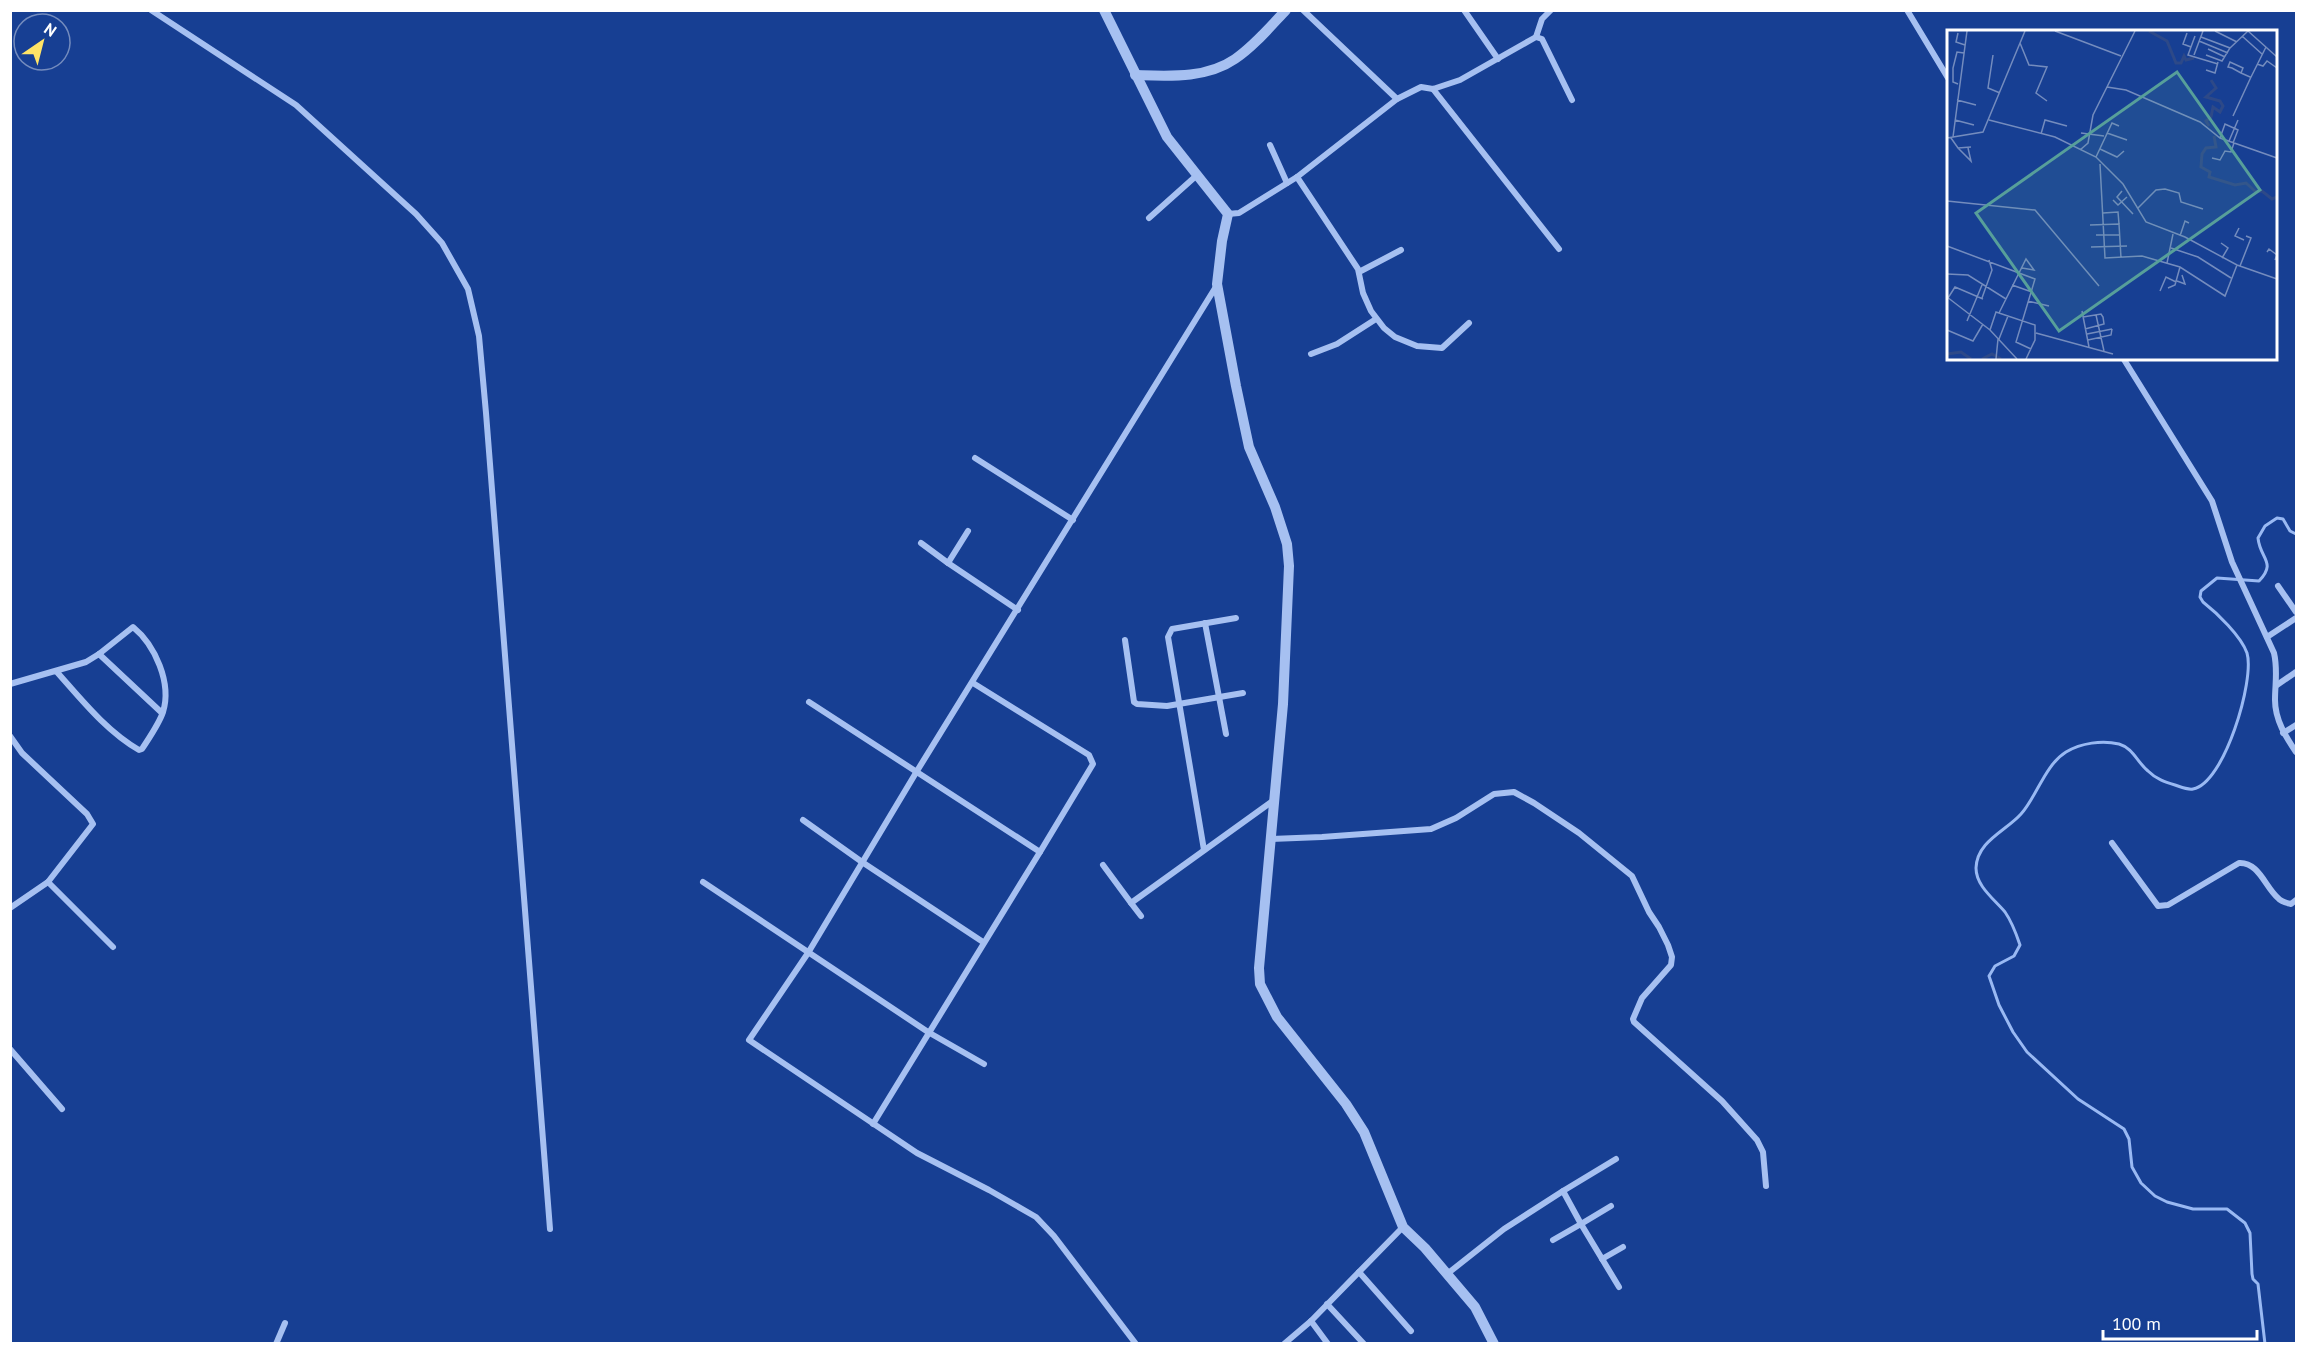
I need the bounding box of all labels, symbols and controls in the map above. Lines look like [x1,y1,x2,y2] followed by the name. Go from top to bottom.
[12,12,72,72] north arrow
[41,19,61,41] text: N
[1947,30,2277,360] inset map
[2103,1303,2258,1341] scale bar
[2112,1312,2161,1335] text: 100 m

